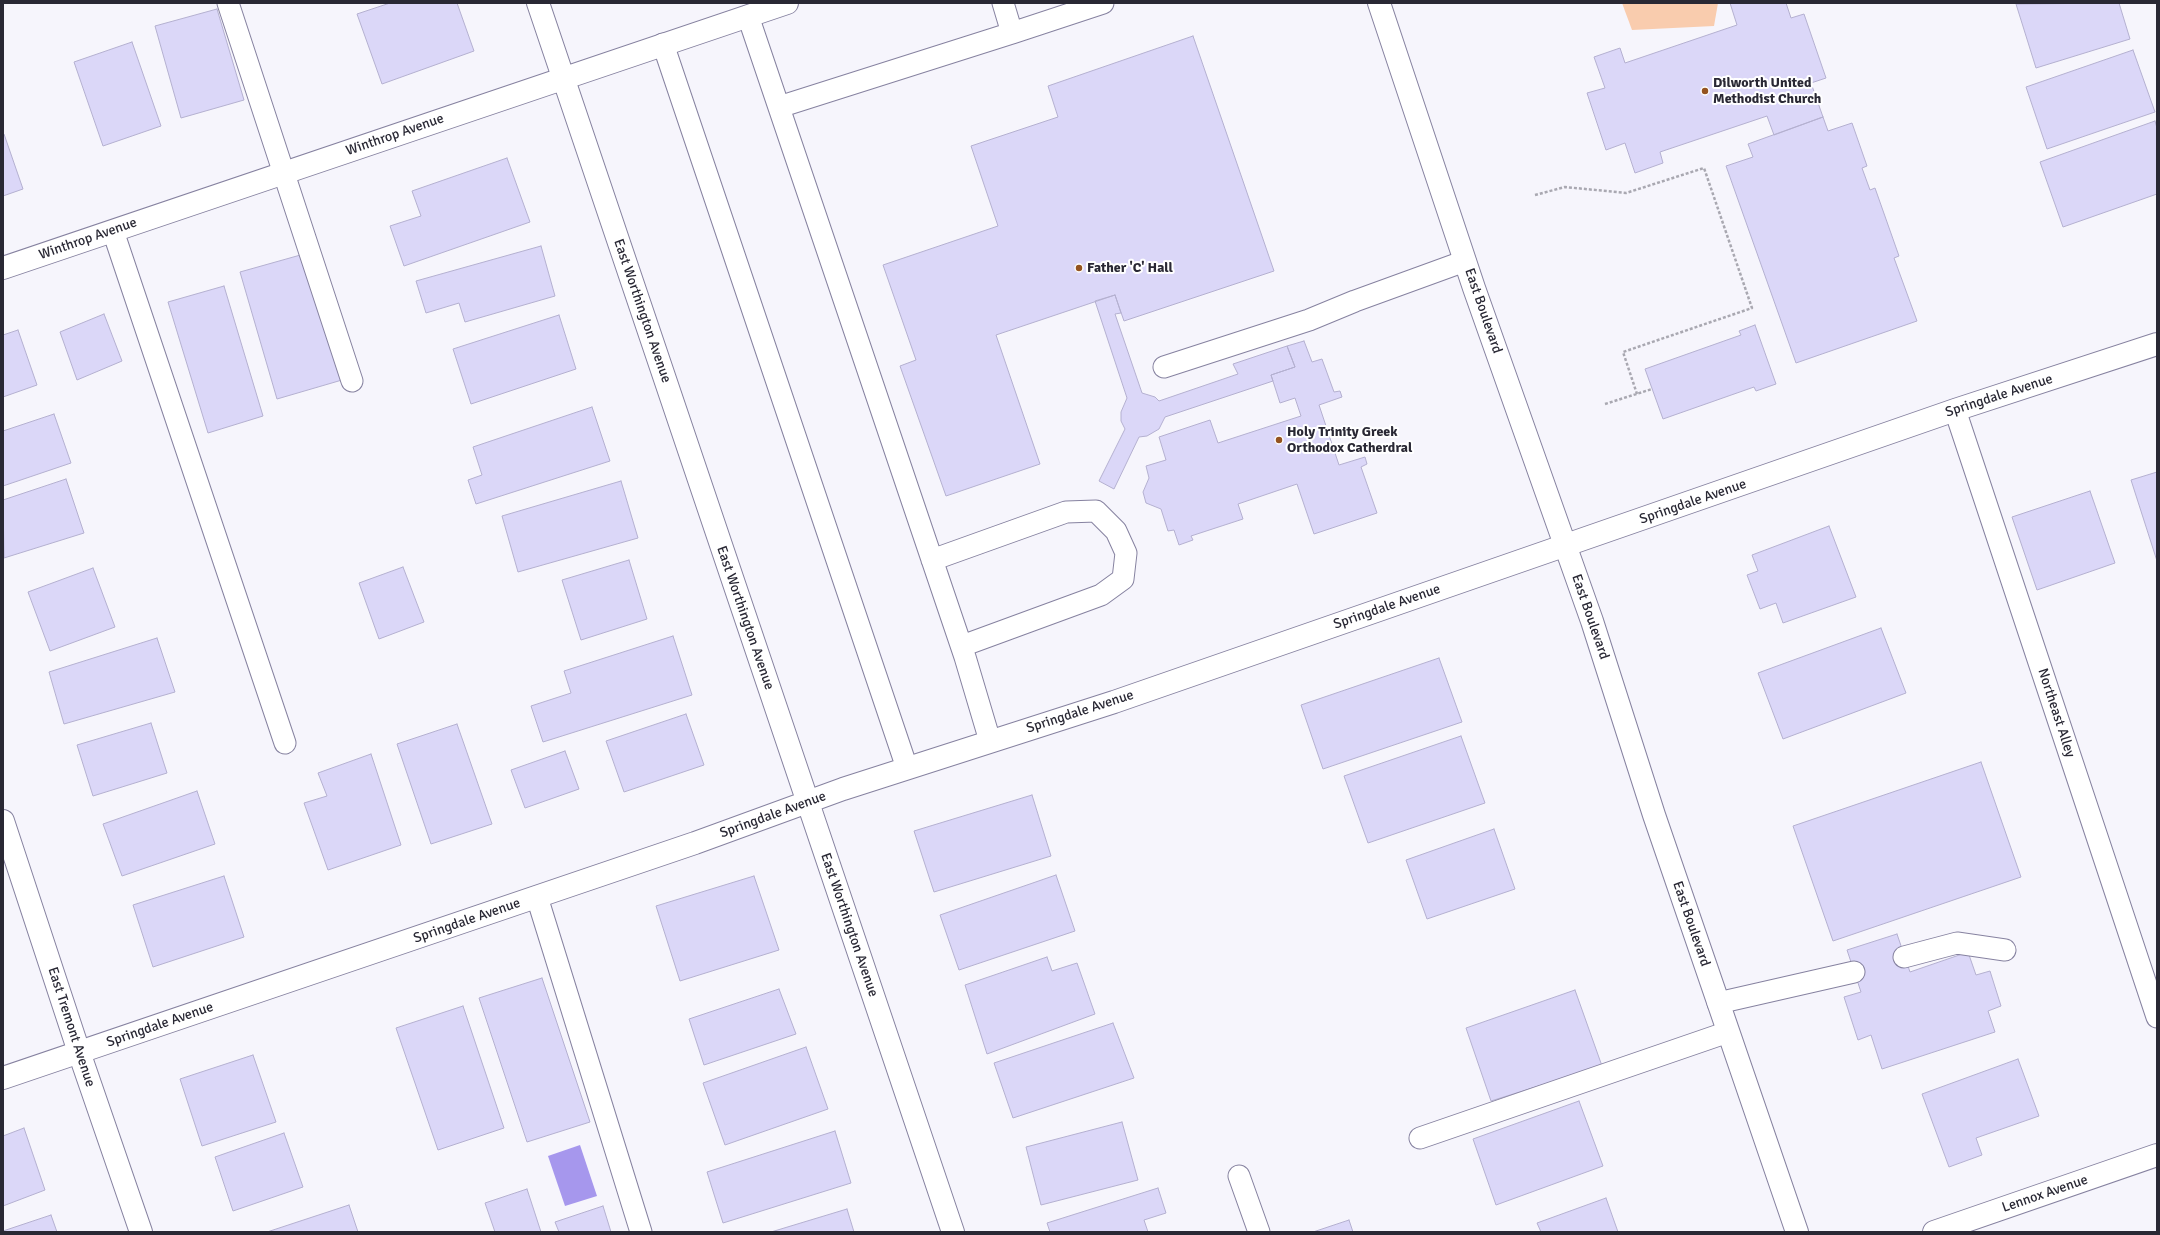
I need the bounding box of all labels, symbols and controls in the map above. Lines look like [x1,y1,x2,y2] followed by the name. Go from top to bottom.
[1713,75,1821,108] place label: Dilworth United Methodist Church
[1700,86,1710,96] marker: Dilworth United Methodist Church
[344,110,446,160] street label: Winthrop Avenue
[37,214,139,264] street label: Winthrop Avenue
[609,237,675,385] street label: East Worthington Avenue
[1087,260,1173,276] place label: Father 'C' Hall
[1074,263,1084,273] marker: Father 'C' Hall
[1461,266,1505,356] street label: East Boulevard
[1943,371,2055,421] street label: Springdale Avenue
[1287,424,1412,456] place label: Holy Trinity Greek Orthodox Catherdral
[1274,435,1284,445] marker: Holy Trinity Greek Orthodox Catherdral
[1637,476,1749,528] street label: Springdale Avenue
[712,544,778,692] street label: East Worthington Avenue
[1568,572,1612,662] street label: East Boulevard
[1331,581,1443,633] street label: Springdale Avenue
[2034,666,2078,760] street label: Northeast Alley
[1024,687,1136,737] street label: Springdale Avenue
[718,788,828,842] street label: Springdale Avenue
[816,851,882,999] street label: East Worthington Avenue
[1669,879,1713,969] street label: East Boulevard
[411,895,523,947] street label: Springdale Avenue
[44,965,98,1089] street label: East Tremont Avenue
[104,999,216,1051] street label: Springdale Avenue
[2000,1171,2090,1217] street label: Lennox Avenue

